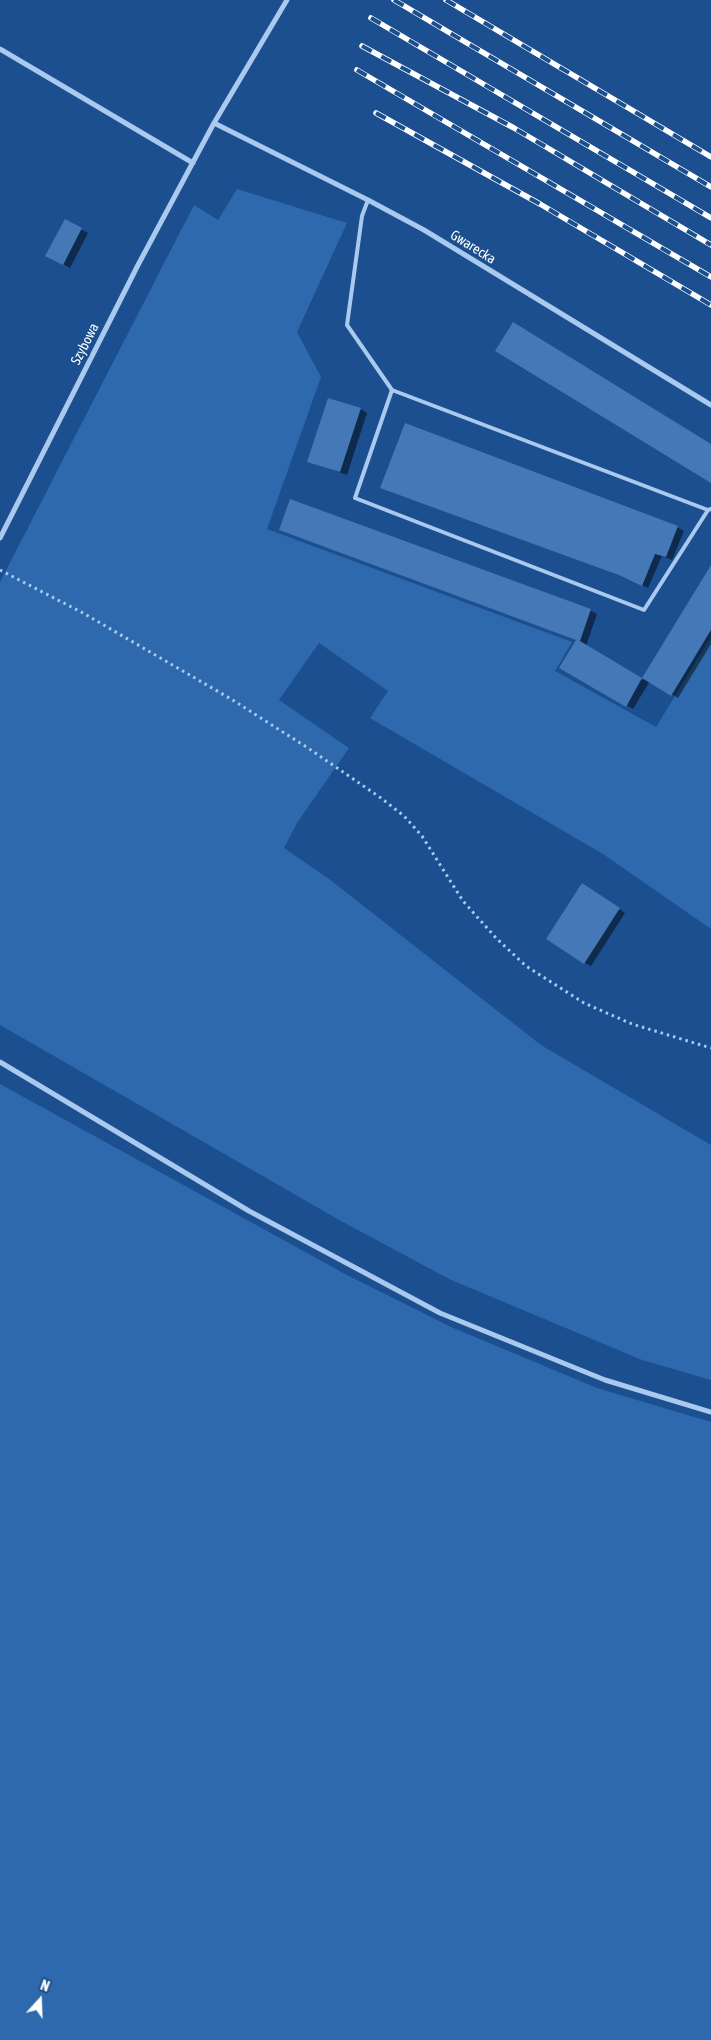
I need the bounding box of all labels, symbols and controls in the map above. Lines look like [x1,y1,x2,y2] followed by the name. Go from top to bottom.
[447,227,499,267] street label: Gwarecka
[67,320,103,368] street label: Szybowa
[15,1975,65,2025] north arrow
[39,1977,52,1995] text: N

